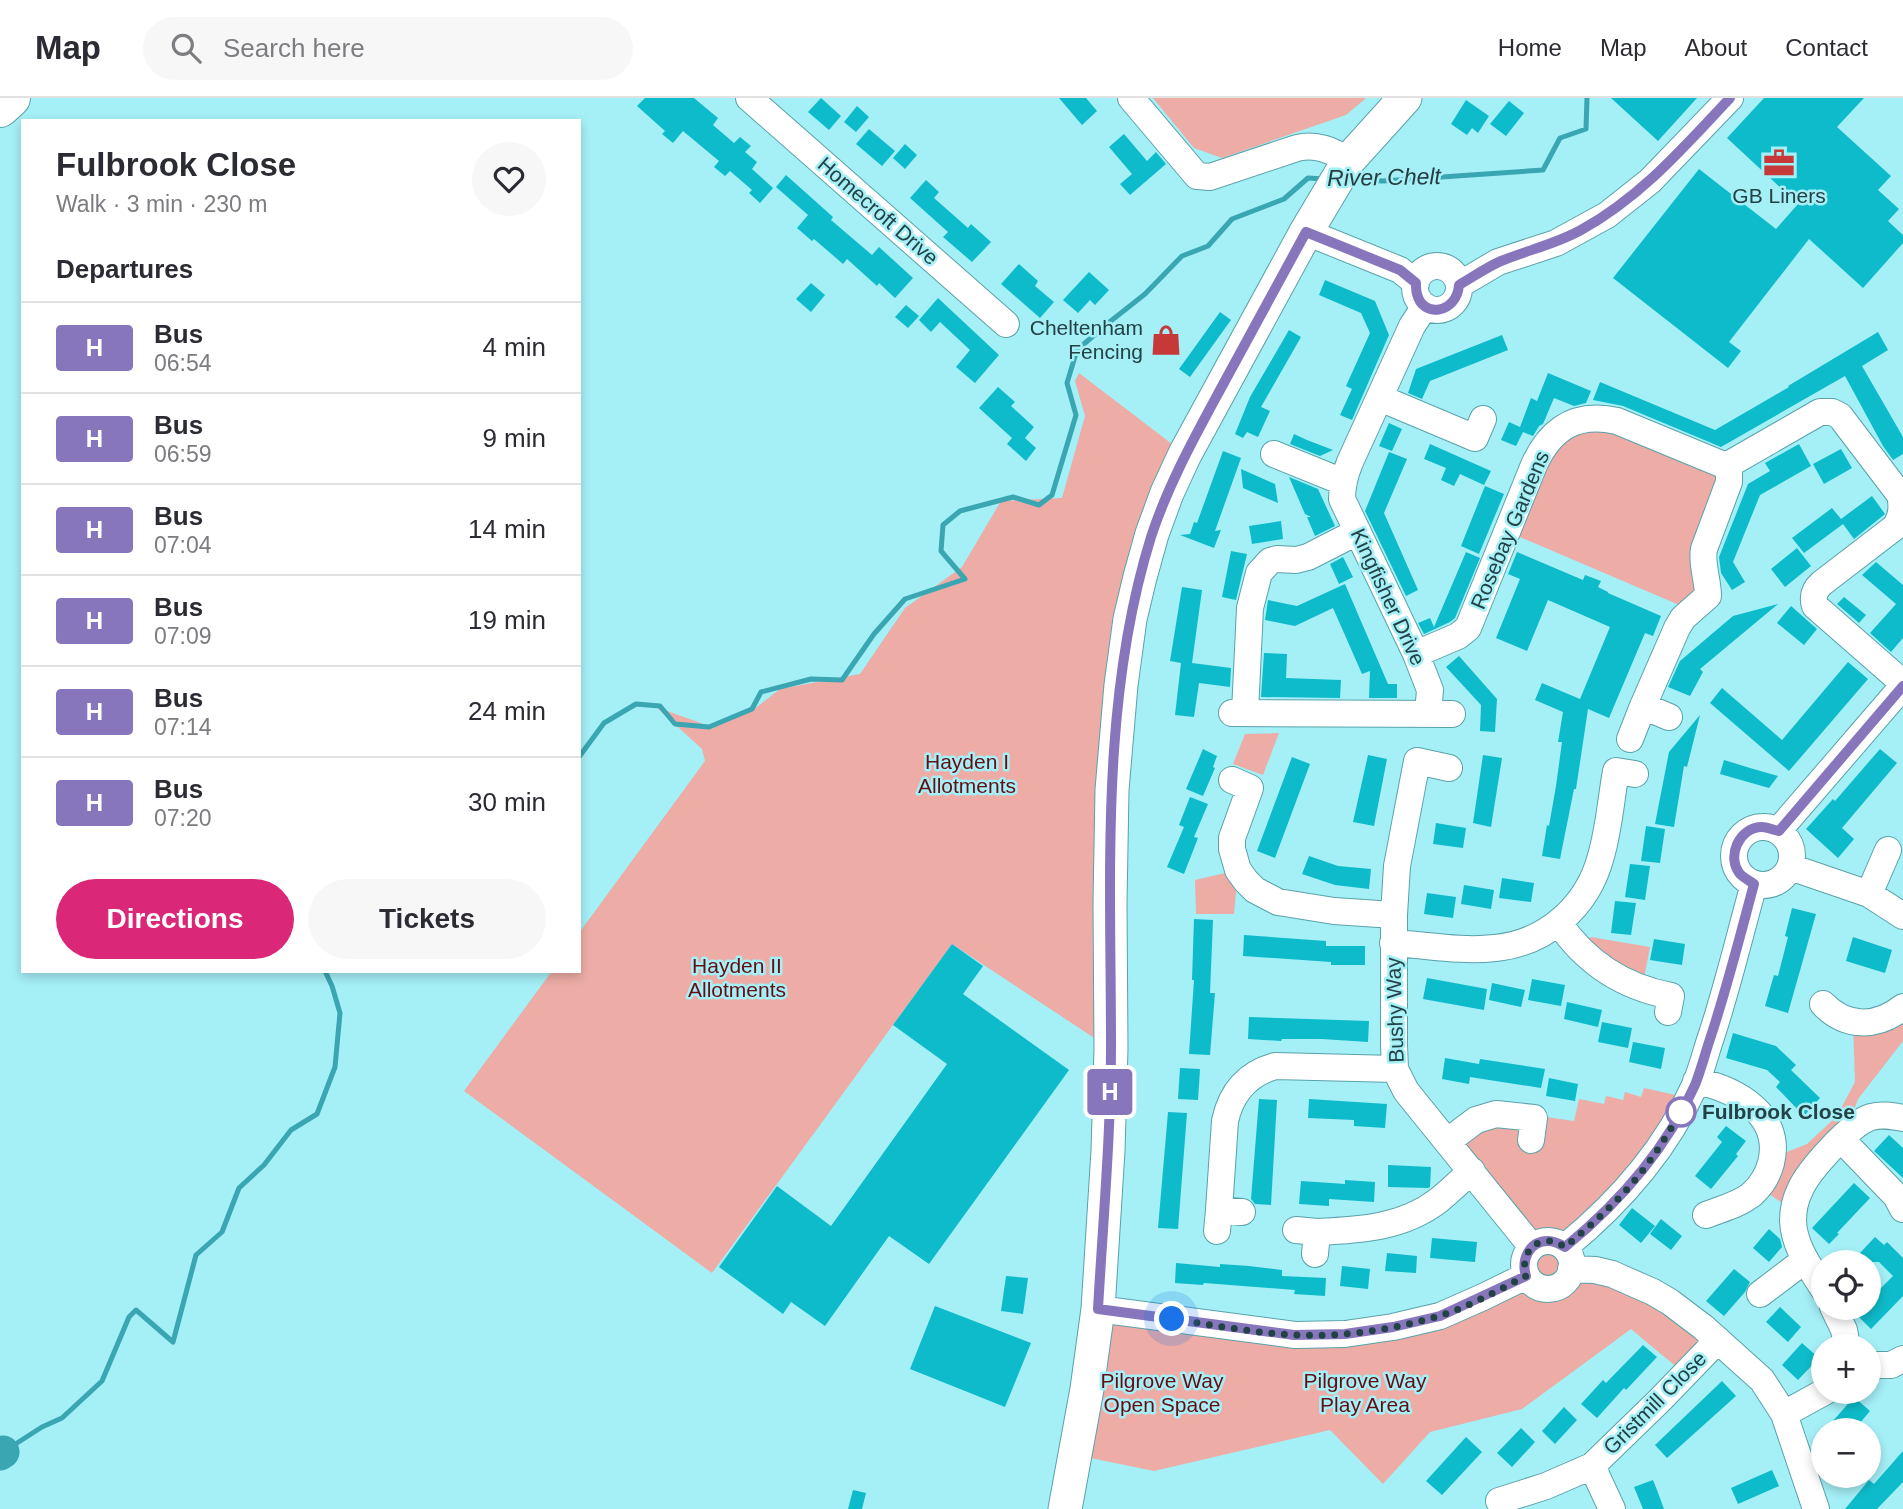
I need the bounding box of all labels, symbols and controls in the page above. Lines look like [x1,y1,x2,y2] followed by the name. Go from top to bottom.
[143,17,633,80] search box
[35,29,101,66] text: Map
[167,29,205,67] icon: search
[223,33,365,63] text: Search here
[1498,34,1562,61] text: Home
[1600,34,1647,61] text: Map
[1685,34,1747,61] text: About
[1785,34,1868,61] text: Contact
[472,142,546,216] button: heart
[56,146,296,183] text: Fulbrook Close
[1762,146,1796,180] office icon: GB Liners
[814,152,943,269] street label: Homecroft Drive
[1327,163,1443,191] water label: River Chelt
[1732,184,1826,207] place label: GB Liners
[56,191,267,217] text: Walk · 3 min · 230 m
[56,254,193,284] text: Departures
[1030,316,1143,363] place label: Cheltenham Fencing
[154,319,203,349] text: Bus
[1149,323,1183,357] shop icon: Cheltenham Fencing
[482,332,546,362] text: 4 min
[86,334,103,361] text: H
[154,350,212,376] text: 06:54
[154,410,203,440] text: Bus
[482,423,546,453] text: 9 min
[86,425,103,452] text: H
[154,441,212,467] text: 06:59
[1466,447,1553,612] street label: Rosebay Gardens
[154,501,203,531] text: Bus
[468,514,546,544] text: 14 min
[86,516,103,543] text: H
[1347,525,1430,669] street label: Kingfisher Drive
[154,532,212,558] text: 07:04
[154,592,203,622] text: Bus
[468,605,546,635] text: 19 min
[86,607,103,634] text: H
[154,623,212,649] text: 07:09
[154,683,203,713] text: Bus
[468,696,546,726] text: 24 min
[86,698,103,725] text: H
[154,714,212,740] text: 07:14
[918,750,1016,797] park label: Hayden I Allotments
[154,774,203,804] text: Bus
[468,787,546,817] text: 30 min
[86,789,103,816] text: H
[154,805,212,831] text: 07:20
[56,879,294,959] button: Directions
[308,879,546,959] button: Tickets
[688,954,786,1001] park label: Hayden II Allotments
[1381,956,1408,1063] street label: Bushy Way
[1087,1069,1133,1115] line badge: H
[1101,1078,1119,1105] text: H
[1666,1097,1696,1127] marker: Fulbrook Close
[1702,1100,1855,1123] place label: Fulbrook Close
[1811,1250,1881,1488] map controls
[1811,1250,1881,1320] button: locate
[1154,1301,1189,1336] your location
[1811,1334,1881,1404] button: +
[1599,1347,1711,1459] street label: Gristmill Close
[1101,1369,1224,1416] park label: Pilgrove Way Open Space
[1304,1369,1427,1416] park label: Pilgrove Way Play Area
[1811,1418,1881,1488] button: −

